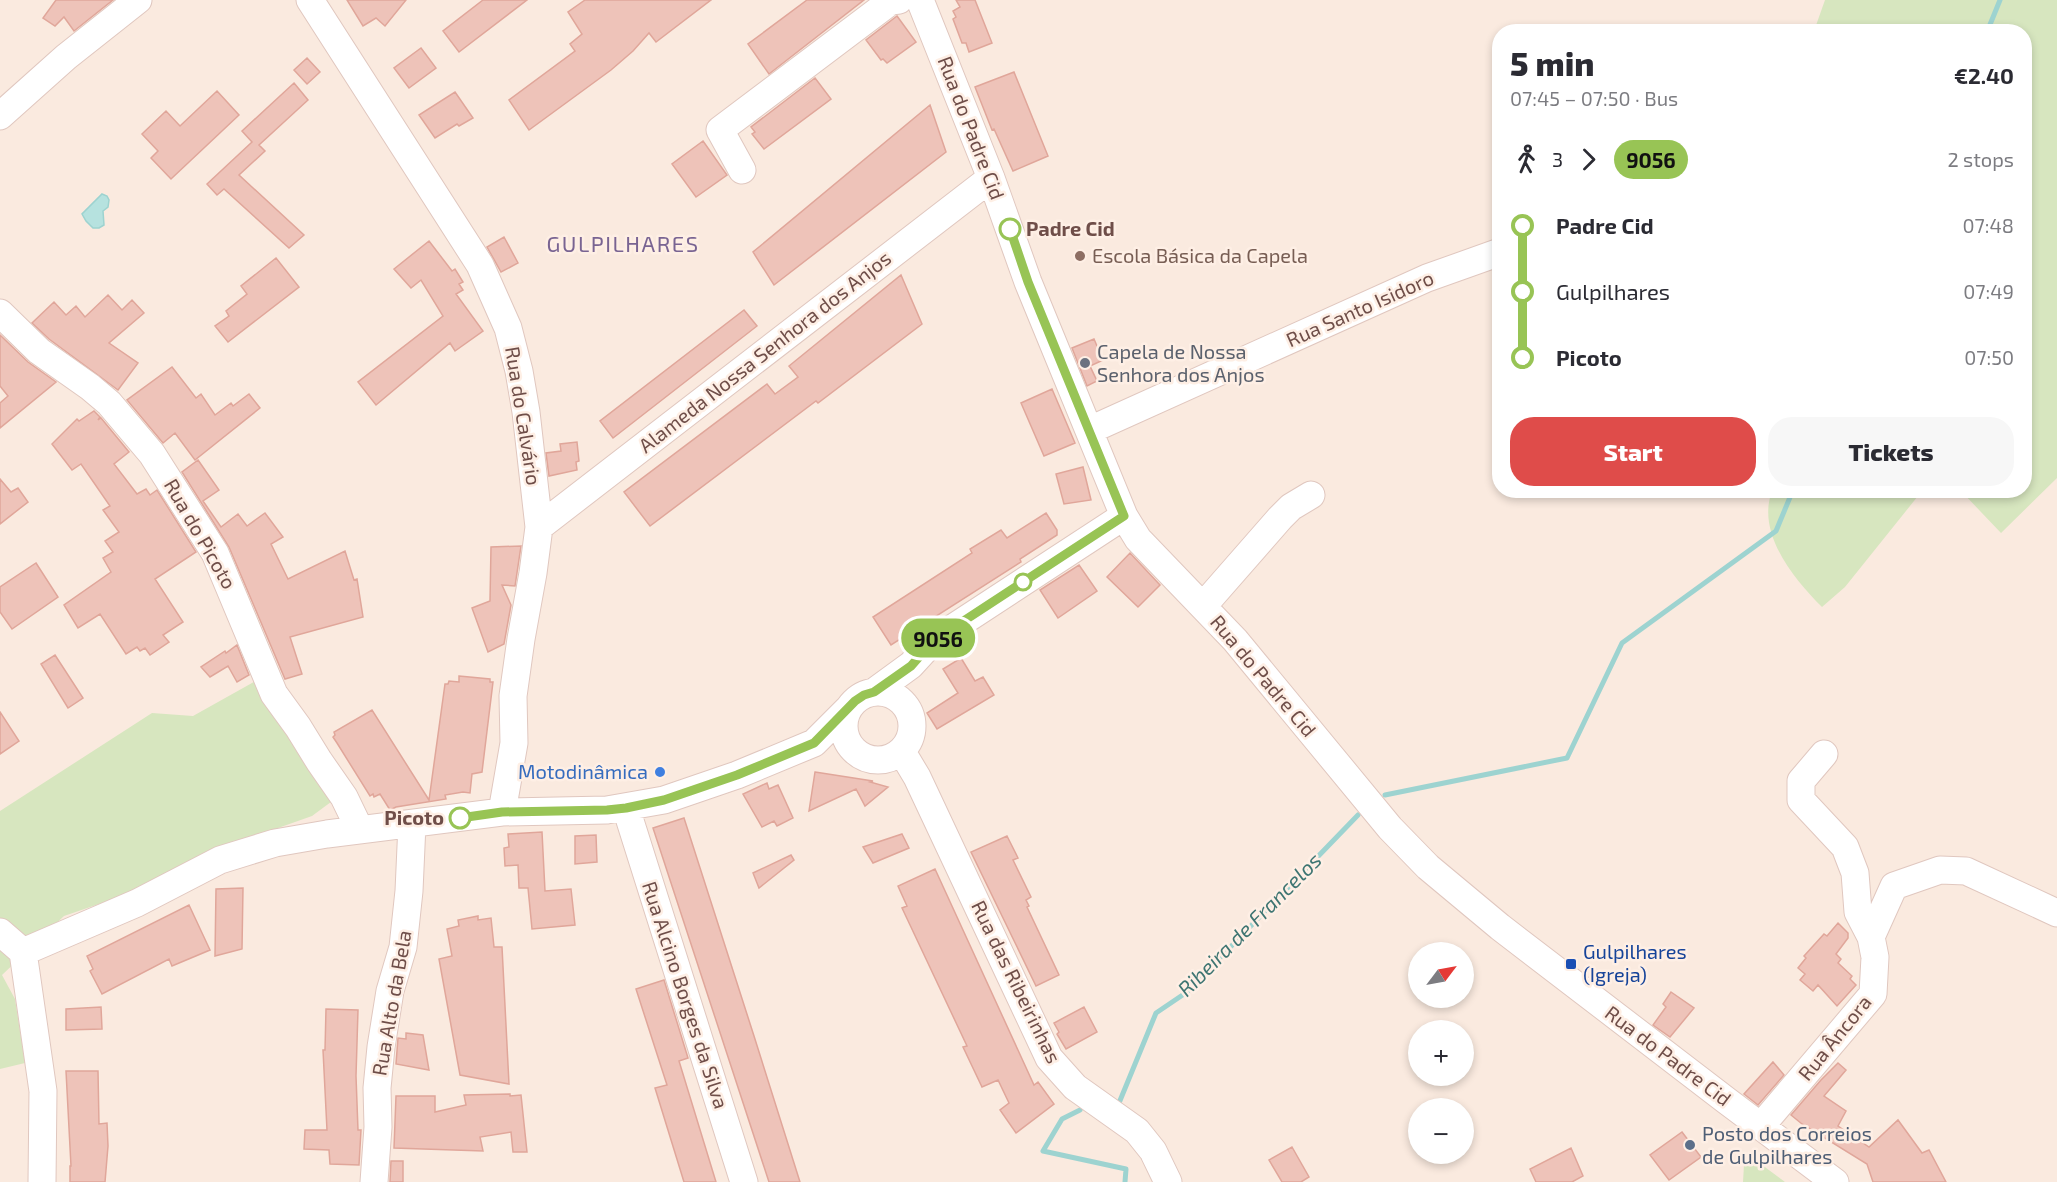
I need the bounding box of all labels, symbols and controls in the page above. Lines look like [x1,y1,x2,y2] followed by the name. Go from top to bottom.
[1510,43,1594,83] text: 5 min
[934,53,1010,203] street label: Rua do Padre Cid
[1954,62,2014,88] text: €2.40
[1510,86,1678,110] text: 07:45 – 07:50 · Bus
[1510,143,1543,176] icon: walk
[1572,143,1605,176] icon: forward
[1552,147,1563,171] text: 3
[1626,147,1676,172] text: 9056
[1947,147,2014,171] text: 2 stops
[1556,212,1654,238] text: Padre Cid
[1963,213,2014,237] text: 07:48
[1026,216,1115,240] place label: Padre Cid
[999,218,1021,240] marker: Padre Cid
[547,230,699,256] district label: GULPILHARES
[1092,243,1308,267] place label: Escola Básica da Capela
[634,245,895,457] street label: Alameda Nossa Senhora dos Anjos
[1073,249,1087,263] marker: Escola Básica da Capela
[1282,265,1437,351] street label: Rua Santo Isidoro
[1556,278,1670,304] text: Gulpilhares
[1963,279,2014,303] text: 07:49
[1097,339,1265,386] place label: Capela de Nossa Senhora dos Anjos
[1556,344,1622,370] text: Picoto
[501,345,547,487] street label: Rua do Calvário
[1964,345,2014,369] text: 07:50
[1078,356,1092,370] marker: Capela de Nossa Senhora dos Anjos
[1510,417,1756,486] button: Start
[1768,417,2014,486] button: Tickets
[160,474,242,593] street label: Rua do Picoto
[1014,573,1032,591] unlabelled marker
[1206,610,1322,741] street label: Rua do Padre Cid
[896,618,980,658] line badge: 9056
[913,626,963,651] text: 9056
[518,759,648,783] place label: Motodinâmica
[653,765,667,779] marker: Motodinâmica
[384,805,444,829] place label: Picoto
[449,807,471,829] marker: Picoto
[1172,847,1326,1001] water label: Ribeira de Francelos
[638,878,734,1111] street label: Rua Alcino Borges da Silva
[967,896,1067,1067] street label: Rua das Ribeirinhas
[366,928,416,1077] street label: Rua Alto da Bela
[1583,939,1687,986] place label: Gulpilhares (Igreja)
[1408,942,1474,1008] north arrow
[1408,942,1474,1164] map controls
[1564,957,1578,971] marker: Gulpilhares (Igreja)
[1793,990,1876,1085] street label: Rua Âncora
[1601,1000,1736,1110] street label: Rua do Padre Cid
[1408,1020,1474,1086] button: +
[1408,1098,1474,1164] button: −
[1702,1121,1872,1168] place label: Posto dos Correios de Gulpilhares
[1683,1138,1697,1152] marker: Posto dos Correios de Gulpilhares

